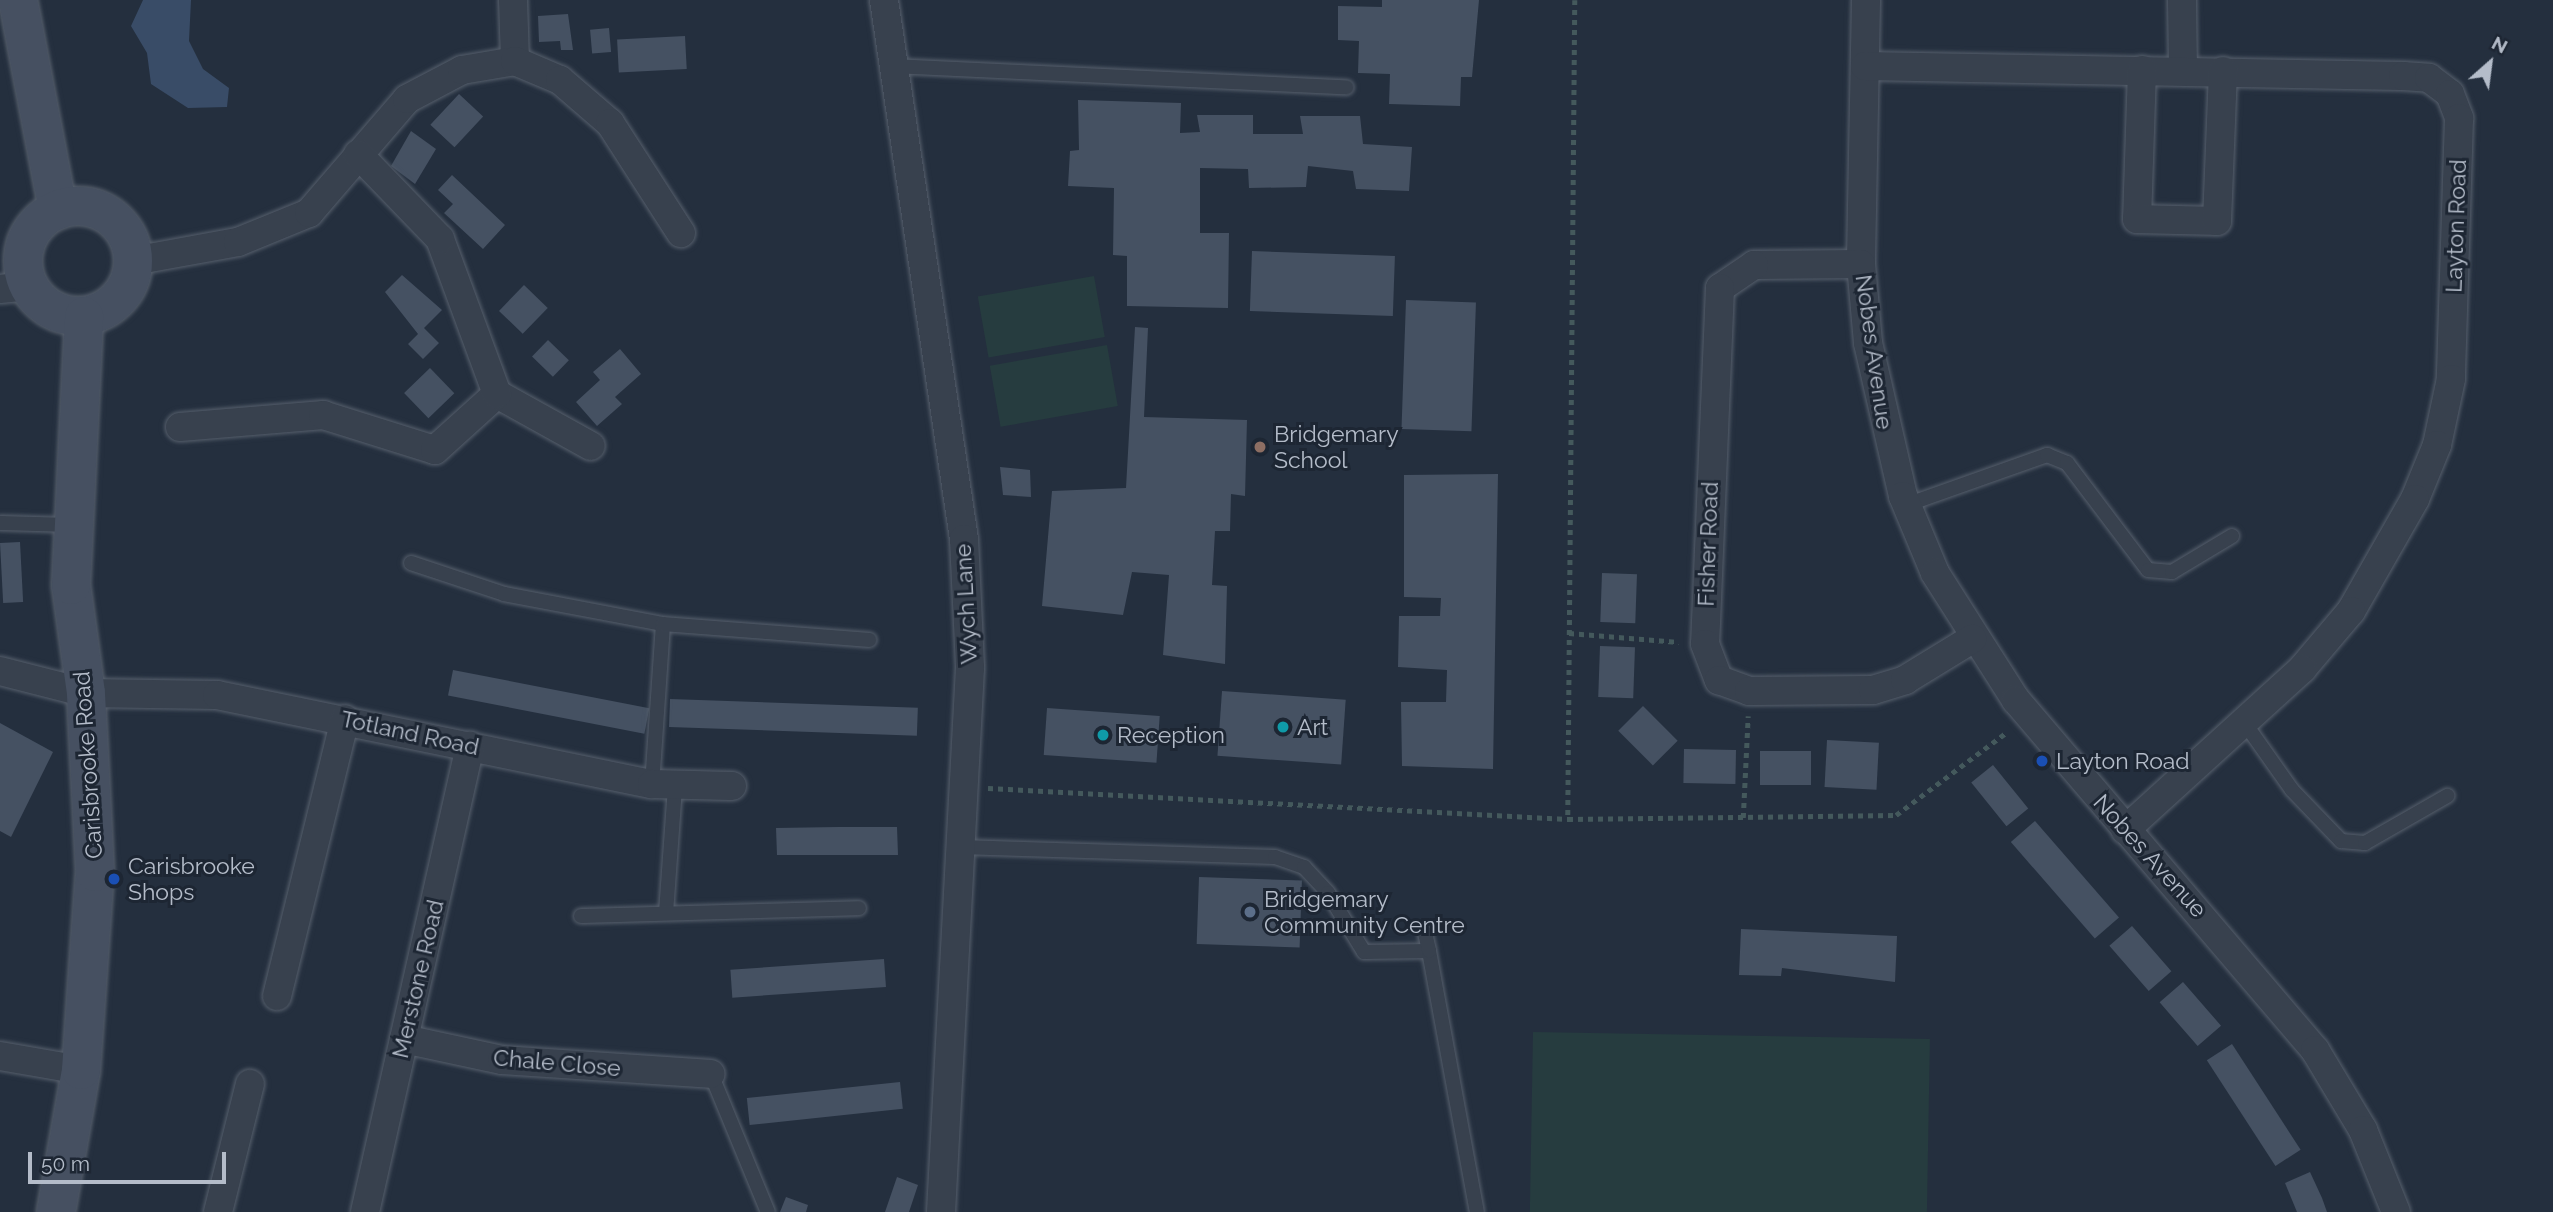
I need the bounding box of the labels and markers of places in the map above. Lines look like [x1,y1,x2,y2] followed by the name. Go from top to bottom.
[1274,420,1399,474] place label: Bridgemary School
[1252,439,1268,455] marker: Bridgemary School
[1297,713,1328,741] place label: Art
[1275,719,1291,735] marker: Art
[1117,721,1225,749] place label: Reception
[1095,727,1111,743] marker: Reception
[2056,747,2190,775] place label: Layton Road
[2034,753,2050,769] marker: Layton Road
[128,852,255,906] place label: Carisbrooke Shops
[106,871,122,887] marker: Carisbrooke Shops
[1264,885,1465,939] place label: Bridgemary Community Centre
[1242,904,1258,920] marker: Bridgemary Community Centre

